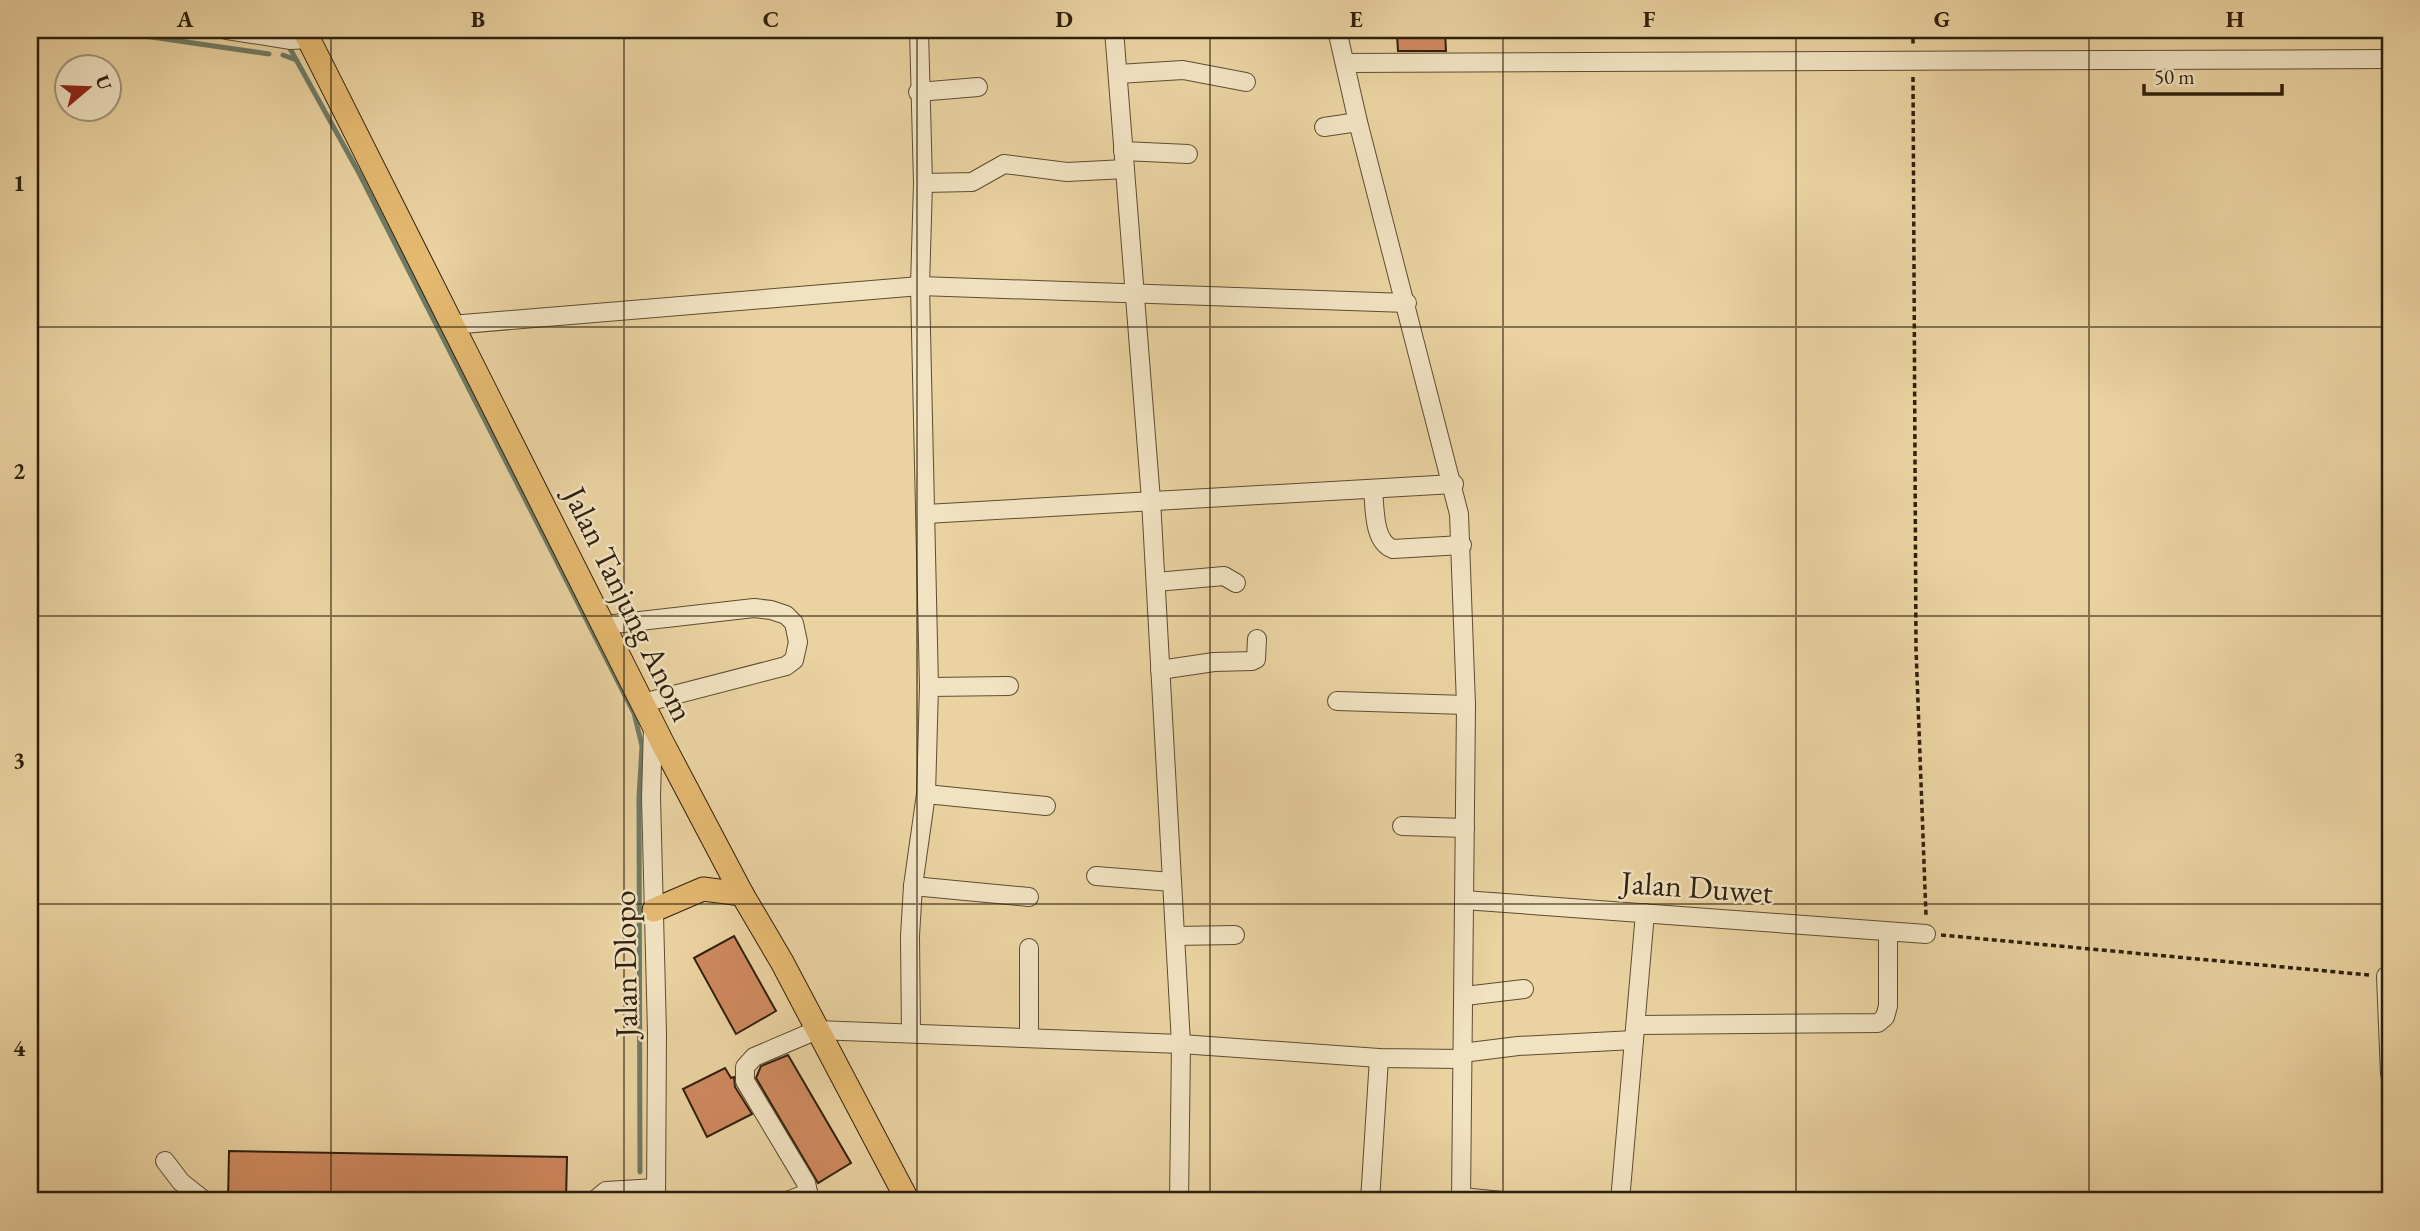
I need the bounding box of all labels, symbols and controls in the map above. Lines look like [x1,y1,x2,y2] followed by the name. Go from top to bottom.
[176,4,194,34] text: A
[471,4,485,34] text: B
[763,4,779,34] text: C
[1055,4,1073,34] text: D
[1349,4,1363,34] text: E
[1643,4,1656,34] text: F
[1934,4,1950,34] text: G
[2226,4,2244,34] text: H
[52,52,122,122] north arrow
[2144,52,2282,96] scale bar
[2154,63,2195,90] text: 50 m
[89,72,118,93] text: U
[13,168,25,198] text: 1
[13,456,25,486] text: 2
[553,477,704,728] street label: Jalan Tanjung Anom
[13,745,25,775] text: 3
[1617,861,1774,913] street label: Jalan Duwet
[603,890,647,1041] street label: Jalan Dlopo
[13,1033,26,1063] text: 4

